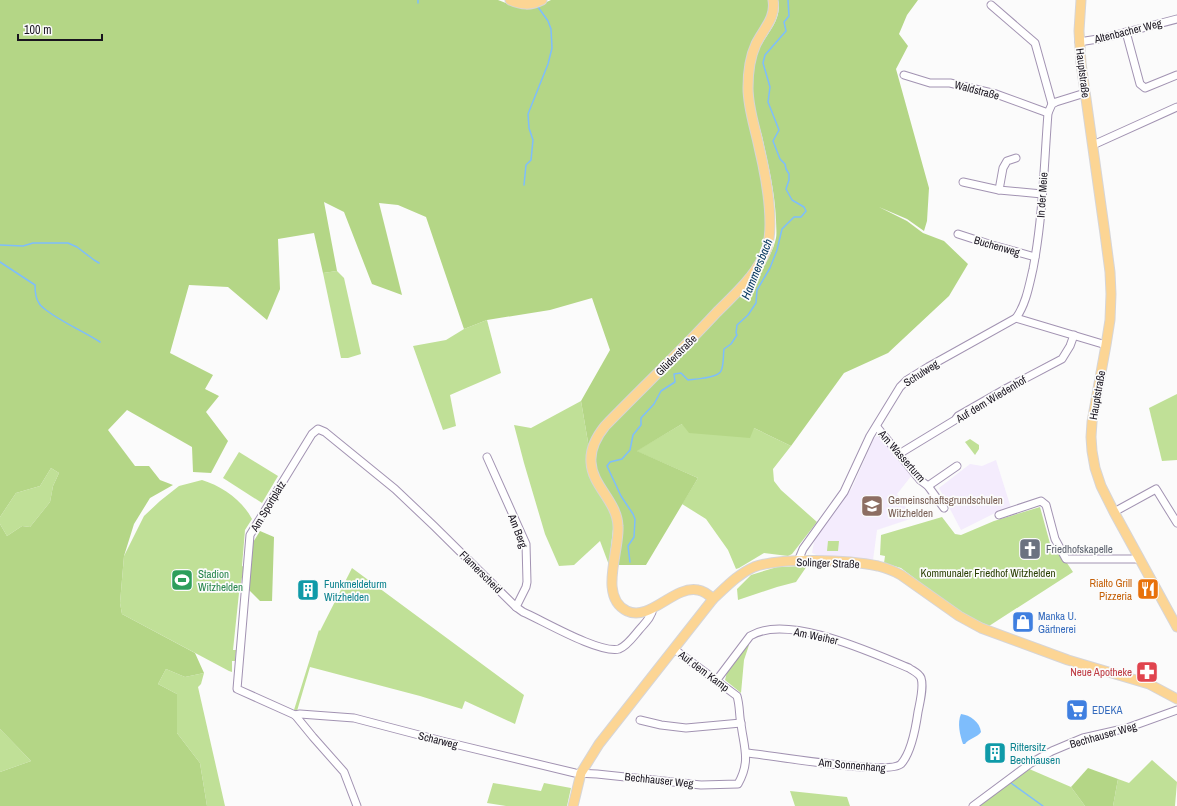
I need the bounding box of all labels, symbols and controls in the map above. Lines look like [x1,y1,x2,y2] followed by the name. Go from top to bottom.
[18,16,102,42] scale bar
[1092,16,1163,46] street label: Altenbacher Weg
[24,22,51,38] text: 100 m
[1073,48,1093,98] street label: Hauptstraße
[953,77,1001,103] street label: Waldstraße
[1033,172,1051,218] street label: In der Meie
[972,233,1022,259] street label: Buchenweg
[738,236,776,302] water label: Hammersbach
[652,331,700,379] street label: Glüderstraße
[901,356,941,390] street label: Schulweg
[1086,369,1108,421] street label: Hauptstraße
[952,372,1029,426] street label: Auf dem Wiedenhof
[875,426,928,485] street label: Am Wasserturm
[247,478,289,535] street label: Am Sportplatz
[859,493,885,519] school or university icon: Gemeinschaftsgrundschulen Witzhelden
[888,493,1003,520] place label: Gemeinschaftsgrundschulen Witzhelden
[505,511,531,550] street label: Am Berg
[1017,536,1043,562] church icon: Friedhofskapelle
[1046,542,1113,556] place label: Friedhofskapelle
[457,548,505,596] street label: Flamerscheid
[796,555,860,571] street label: Solinger Straße
[921,566,1055,580] park label: Kommunaler Friedhof Witzhelden
[169,567,195,593] sports icon: Stadion Witzhelden
[198,567,243,594] place label: Stadion Witzhelden
[1089,576,1132,603] place label: Rialto Grill Pizzeria
[1135,576,1161,602] restaurant icon: Rialto Grill Pizzeria
[295,577,321,603] building icon: Funkmeldeturm Witzhelden
[324,577,387,604] place label: Funkmeldeturm Witzhelden
[1010,609,1036,635] shop icon: Manka U. Gärtnerei
[1038,609,1077,636] place label: Manka U. Gärtnerei
[792,624,839,648] street label: Am Weiher
[675,647,732,695] street label: Auf dem Kamp
[1134,659,1160,685] pharmacy icon: Neue Apotheke
[1070,665,1132,679] place label: Neue Apotheke
[1064,697,1090,723] supermarket icon: EDEKA
[1092,703,1124,717] place label: EDEKA
[1068,719,1138,751] street label: Bechhauser Weg
[417,728,459,752] street label: Scharweg
[982,740,1008,766] building icon: Rittersitz Bechhausen
[1010,740,1060,767] place label: Rittersitz Bechhausen
[817,755,886,775] street label: Am Sonnenhang
[624,769,694,791] street label: Bechhauser Weg

